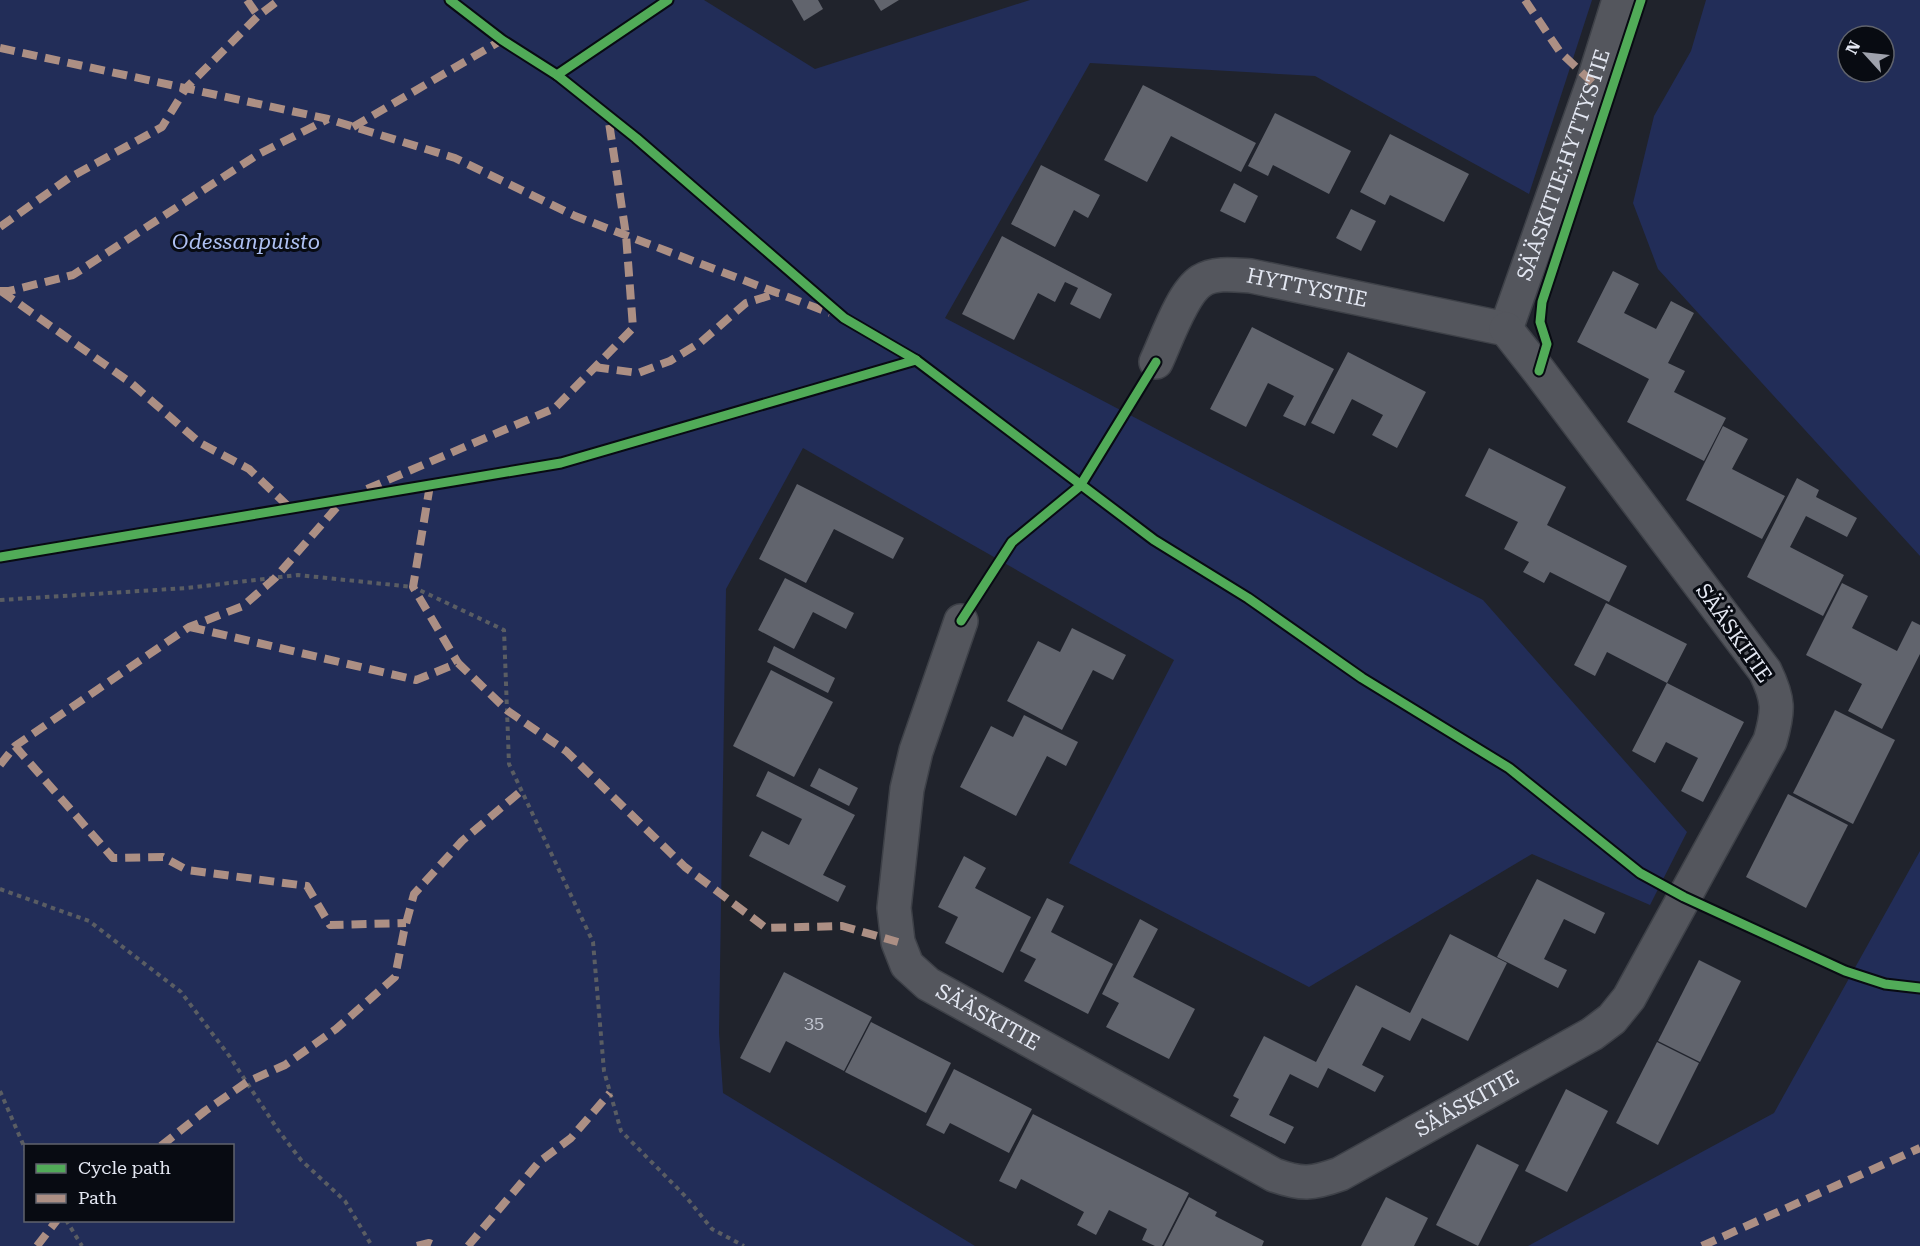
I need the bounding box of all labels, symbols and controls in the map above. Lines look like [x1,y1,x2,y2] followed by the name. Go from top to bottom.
[1836,24,1896,84] north arrow
[1842,38,1864,57] text: N
[1512,46,1615,284] street label: SÄÄSKITIE;HYTTYSTIE
[172,230,320,254] park label: Odessanpuisto
[1245,263,1370,312] street label: HYTTYSTIE
[1691,579,1777,687] street label: SÄÄSKITIE
[932,979,1044,1055] street label: SÄÄSKITIE
[804,1012,824,1033] house number: 35
[1411,1065,1523,1142] street label: SÄÄSKITIE
[24,1144,234,1222] legend
[78,1157,171,1178] text: Cycle path
[78,1187,117,1208] text: Path

